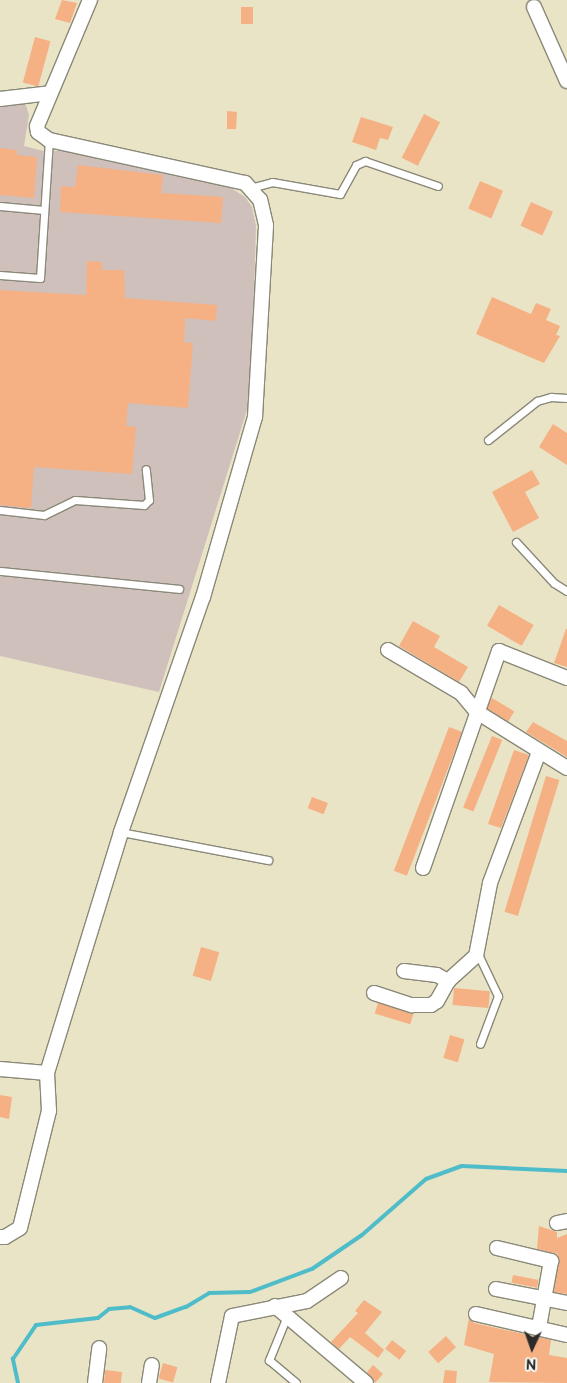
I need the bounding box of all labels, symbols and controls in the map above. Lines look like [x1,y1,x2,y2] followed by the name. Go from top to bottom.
[507,1323,557,1373] north arrow
[526,1355,537,1372] text: N

